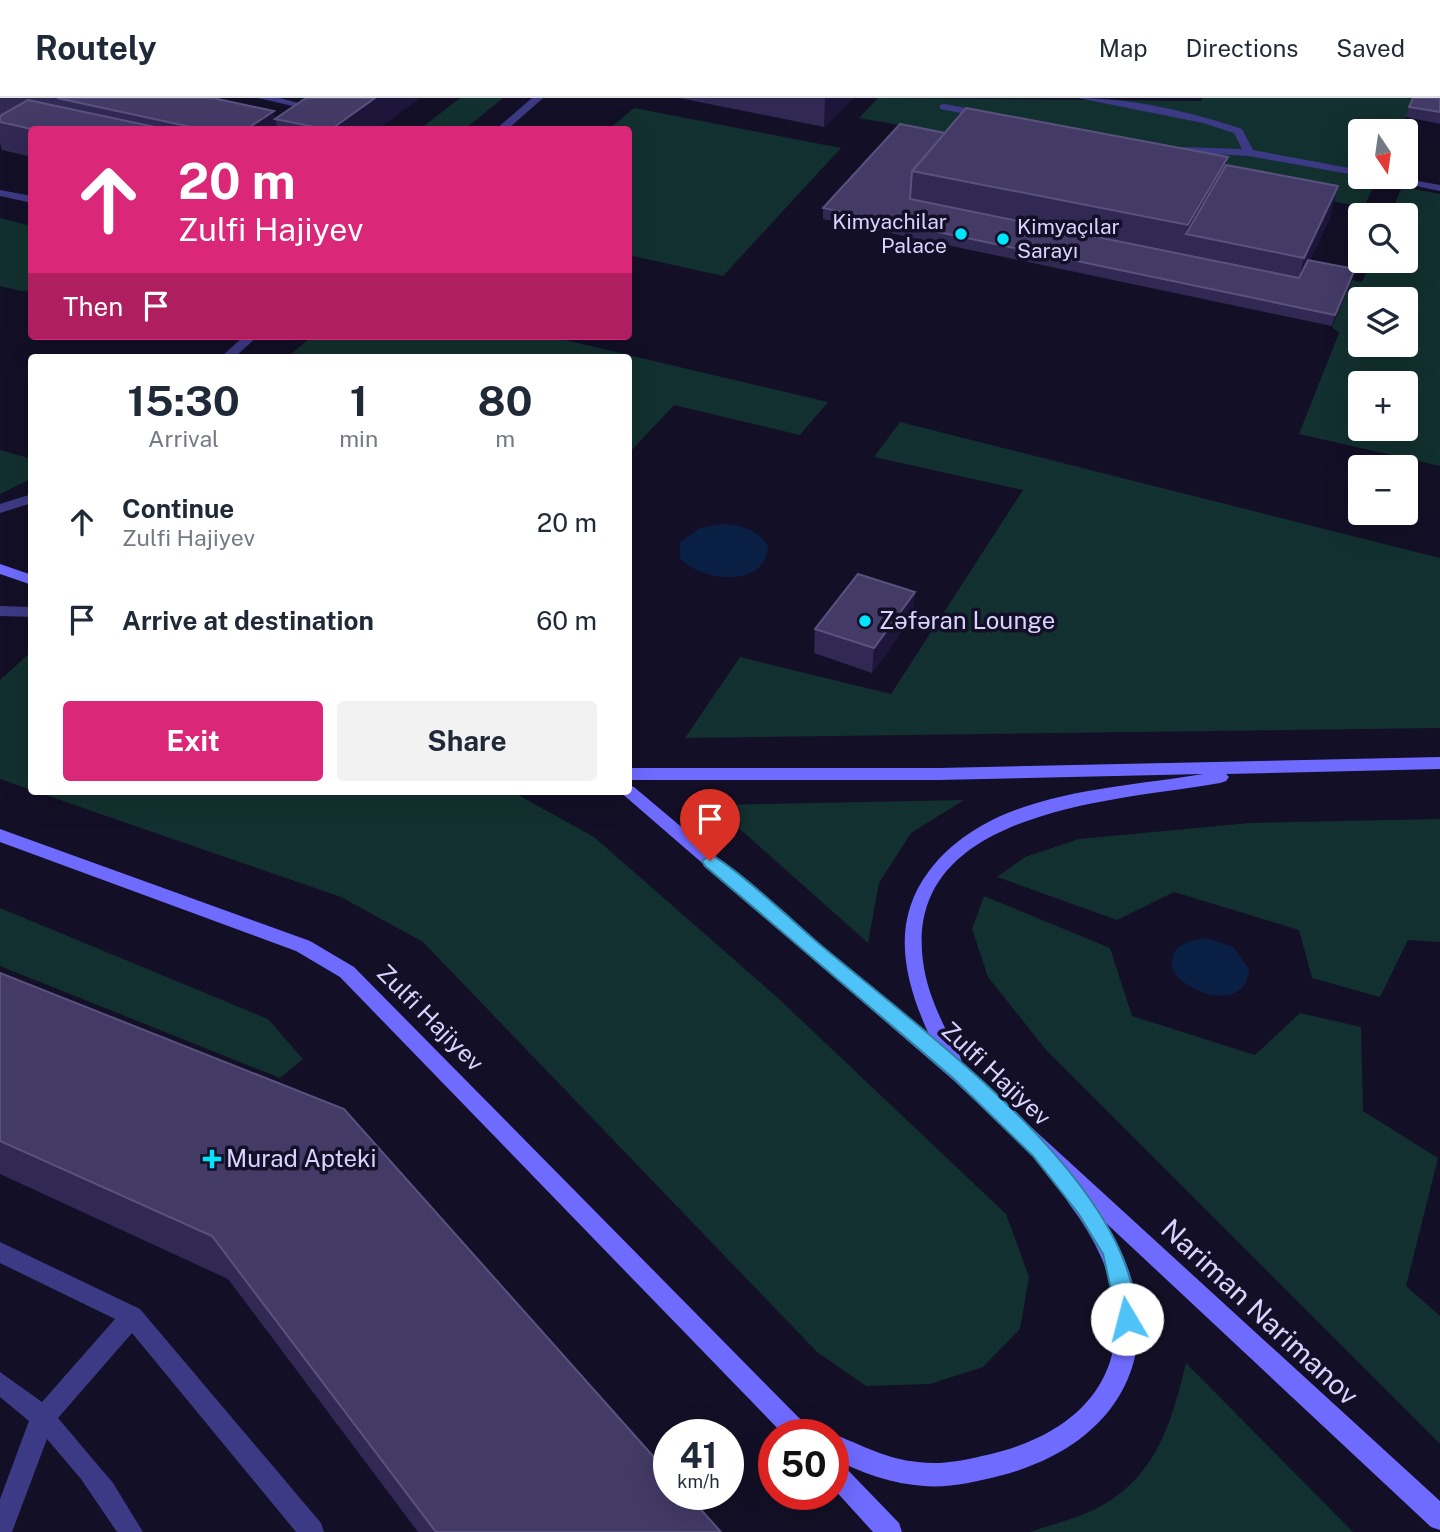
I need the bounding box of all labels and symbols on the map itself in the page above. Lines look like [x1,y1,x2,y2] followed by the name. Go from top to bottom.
[1348,119,1418,189] north arrow
[832,209,947,258] place label: Kimyachilar Palace
[1017,214,1120,263] place label: Kimyaçılar Sarayı
[953,226,969,242] marker: Kimyachilar Palace
[995,231,1011,247] marker: Kimyaçılar Sarayı
[879,606,1055,634] place label: Zәfәran Lounge
[857,613,873,629] marker: Zәfәran Lounge
[680,789,740,861] pin
[372,958,490,1076] street label: Zulfi Hajiyev
[936,1016,1057,1131] street label: Zulfi Hajiyev
[226,1144,377,1172] place label: Murad Apteki
[204,1151,220,1167] marker: Murad Apteki
[1155,1212,1366,1411] street label: Nariman Narimanov
[1090,1282,1164,1356] position arrow
[758,1419,849,1510] speed limit sign: 50

